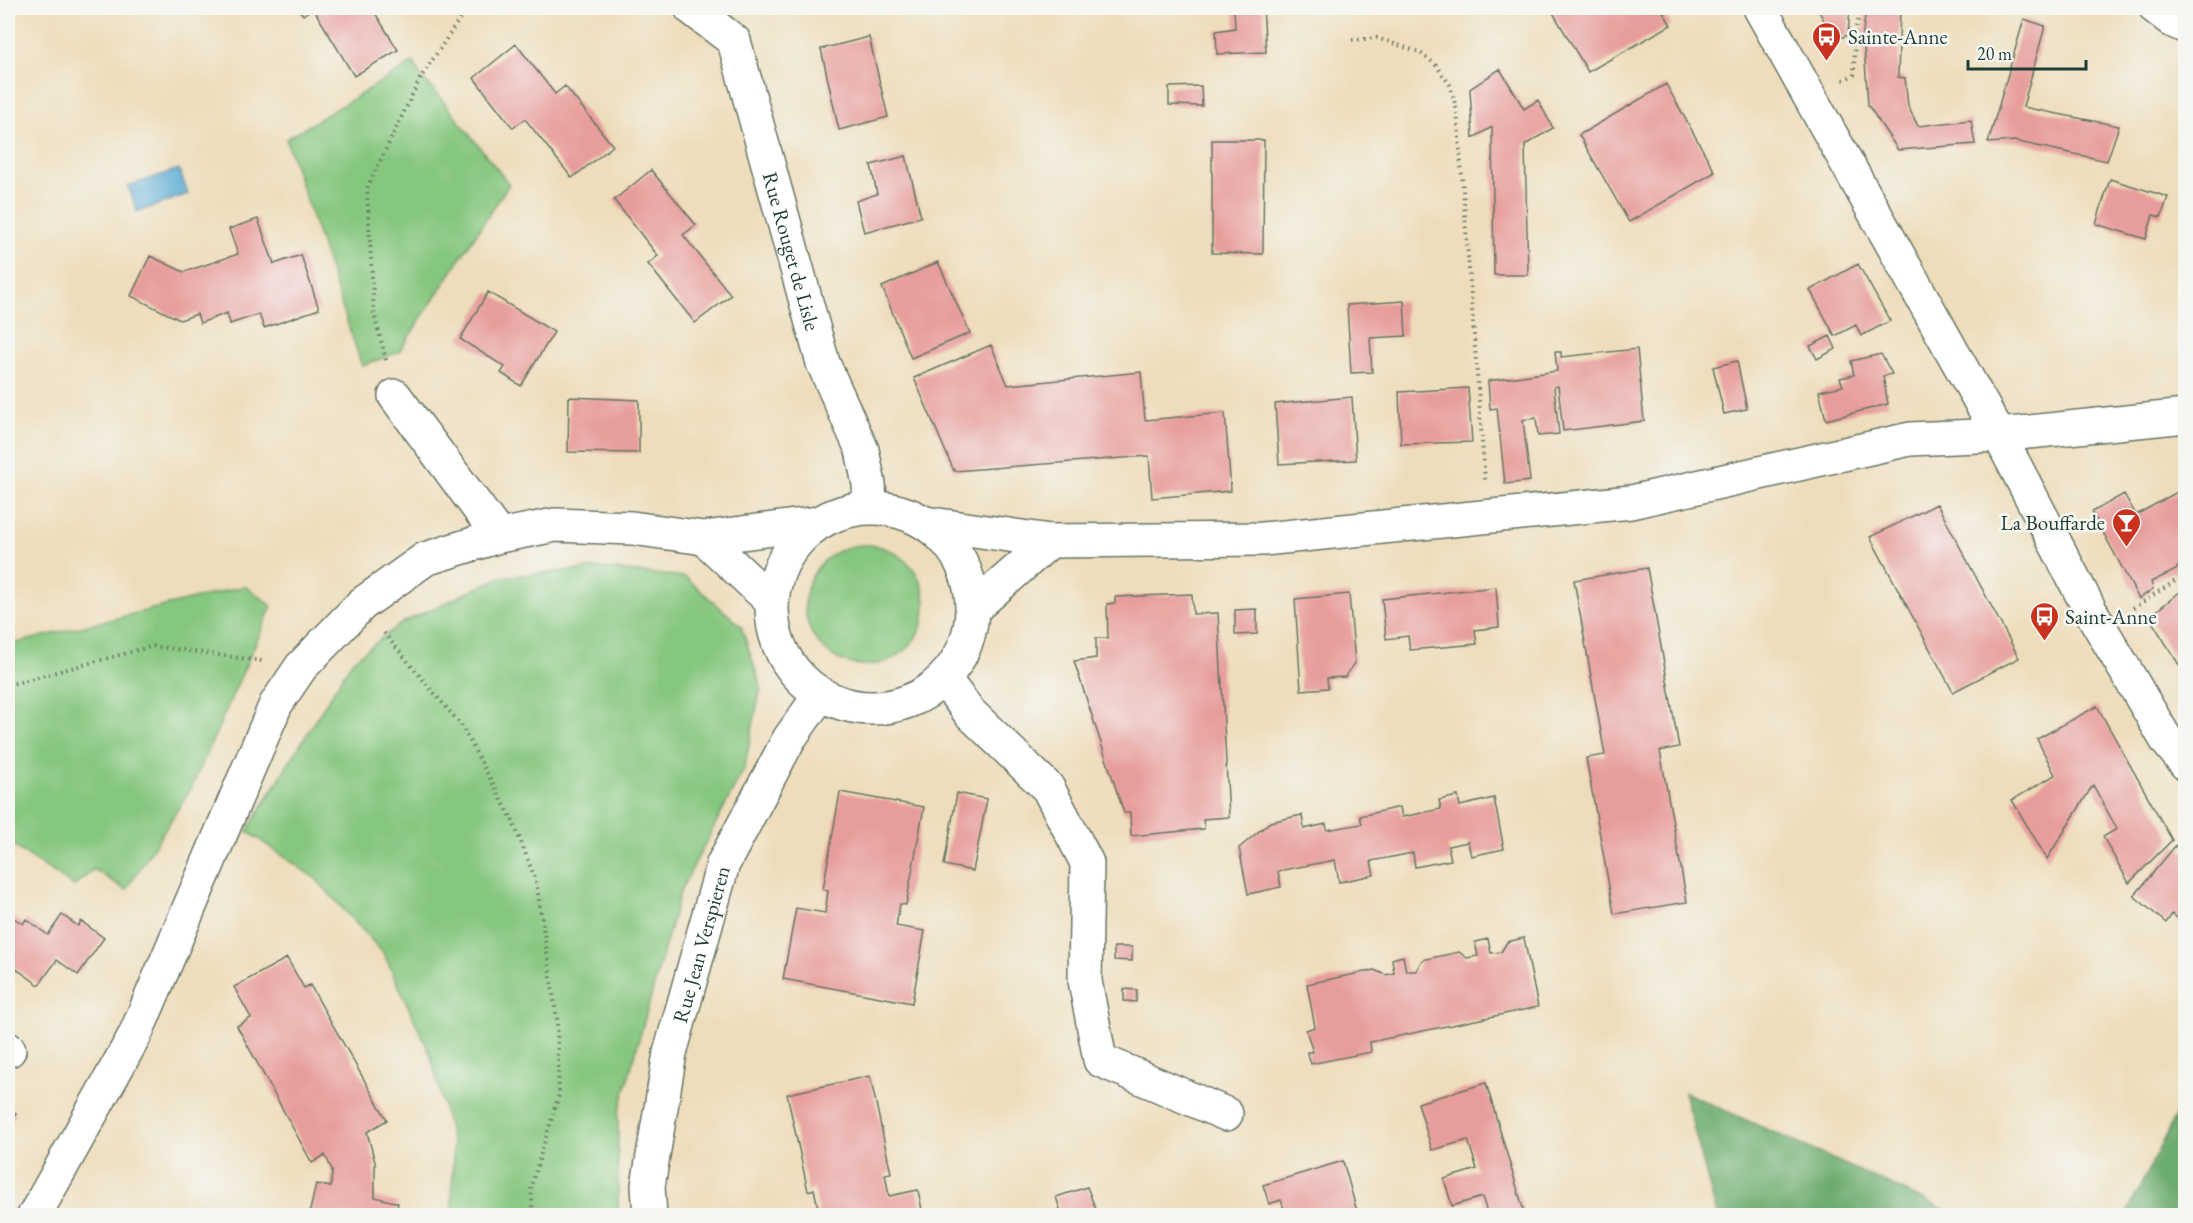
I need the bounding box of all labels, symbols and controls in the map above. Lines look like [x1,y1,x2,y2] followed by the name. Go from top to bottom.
[1811,20,1843,62] bus stop icon: Sainte-Anne
[1848,23,1948,50] place label: Sainte-Anne
[1968,33,2086,71] scale bar
[1977,42,2012,65] text: 20 m
[757,168,827,333] street label: Rue Rouget de Lisle
[2110,506,2142,548] bar icon: La Bouffarde
[2001,509,2105,536] place label: La Bouffarde
[2028,600,2060,642] bus stop icon: Saint-Anne
[2065,603,2157,630] place label: Saint-Anne
[666,862,735,1026] street label: Rue Jean Verspieren

